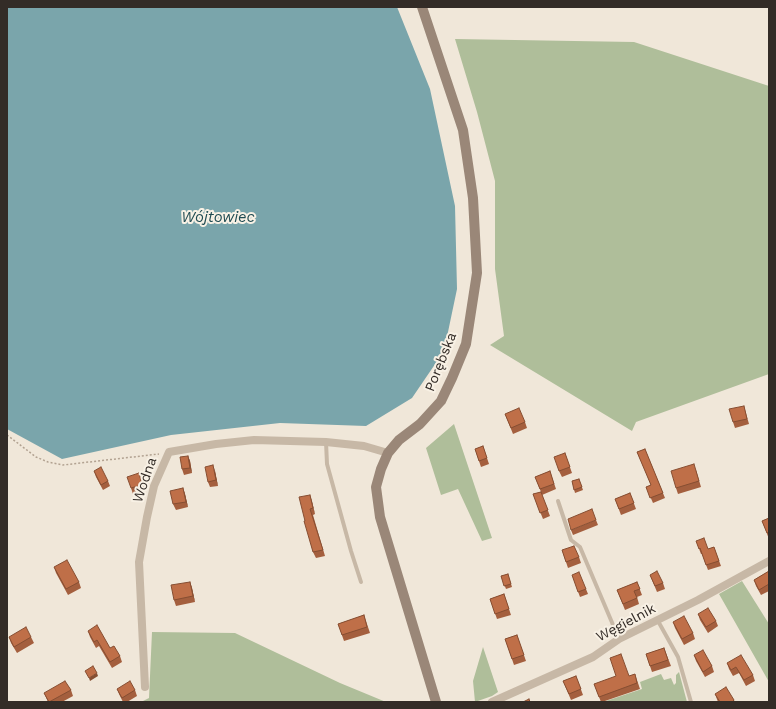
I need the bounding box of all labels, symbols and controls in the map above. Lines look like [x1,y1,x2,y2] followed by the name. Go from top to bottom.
[181,209,255,227] water label: Wójtowiec
[422,330,460,394] street label: Porębska
[129,455,161,505] street label: Wodna
[593,600,659,646] street label: Węgielnik

